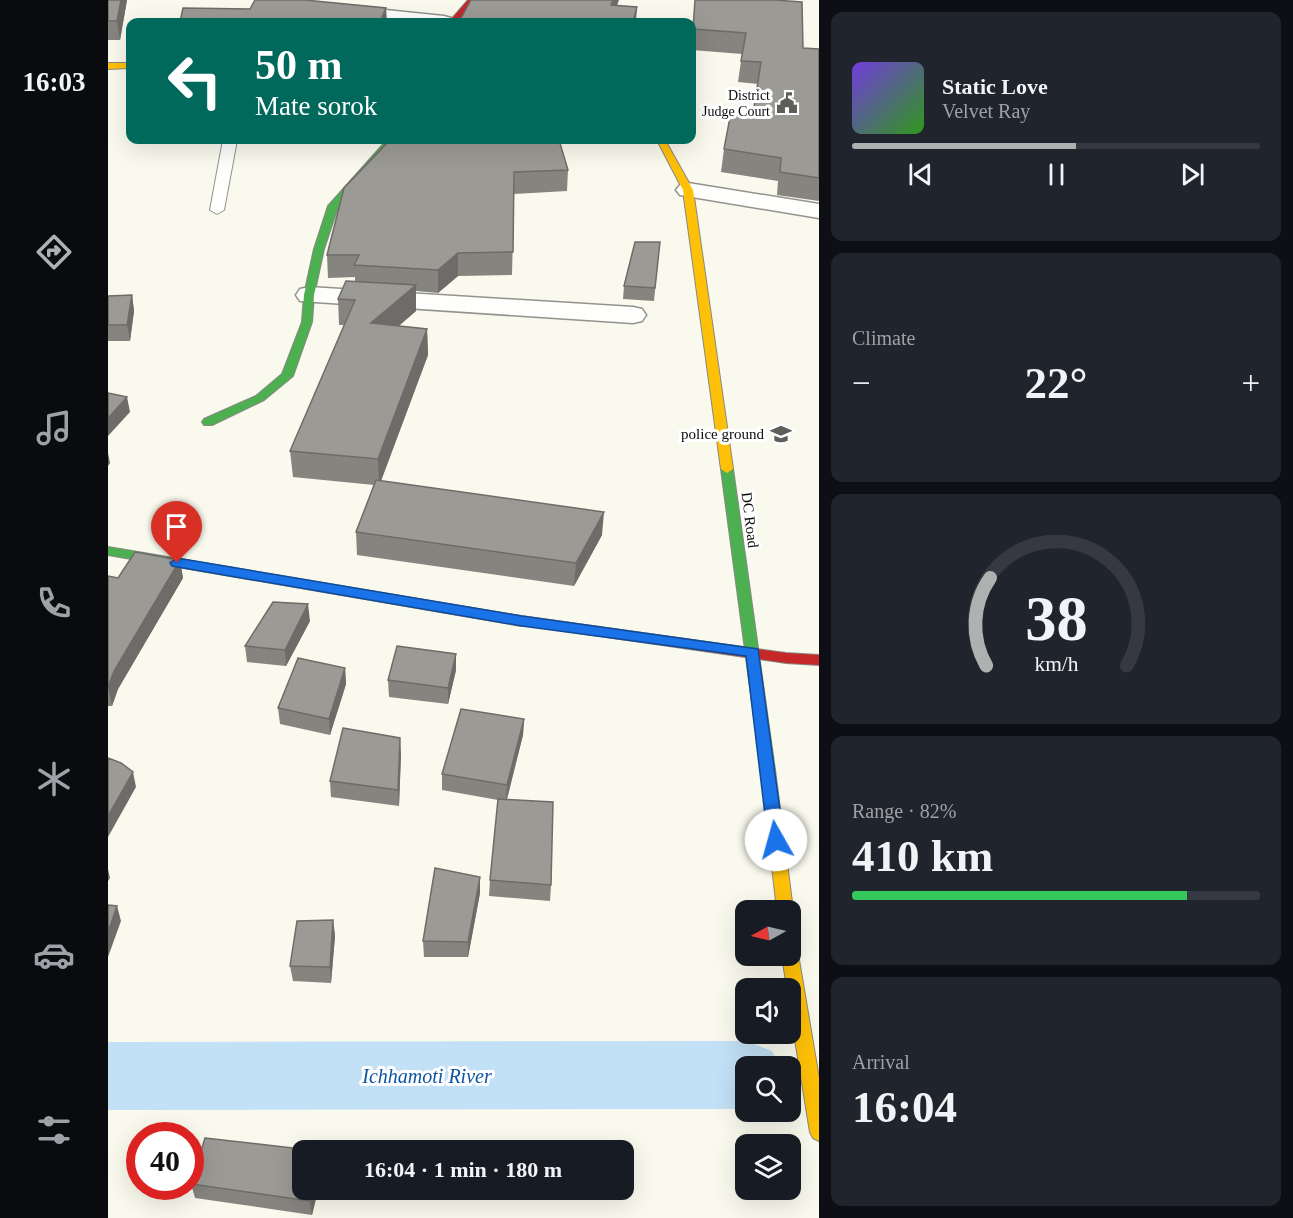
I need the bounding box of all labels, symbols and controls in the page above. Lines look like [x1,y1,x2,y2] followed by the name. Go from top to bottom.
[156,42,234,120] icon: left
[255,42,343,88] text: 50 m
[23,67,86,97] text: 16:03
[942,74,1048,99] text: Static Love
[702,88,770,119] place label: District Judge Court
[255,91,377,121] text: Mate sorok
[775,91,799,115] public building icon: District Judge Court
[942,100,1030,122] text: Velvet Ray
[904,158,937,191] icon: previous
[1040,158,1073,191] icon: pause
[1176,158,1209,191] icon: next
[33,231,75,273] icon: directions
[852,327,915,349] text: Climate
[1025,358,1088,408] text: 22°
[852,365,871,401] text: −
[1241,365,1260,401] text: +
[33,407,75,449] icon: music
[769,422,793,446] school or university icon: police ground
[681,426,764,442] place label: police ground
[739,491,761,549] street label: DC Road
[151,501,202,563] pin
[160,510,193,543] icon: arrive
[33,582,75,624] icon: phone
[1025,584,1087,653] text: 38
[1034,652,1078,676] text: km/h
[33,758,75,800] icon: climate
[852,800,956,822] text: Range · 82%
[744,808,808,872] position arrow
[852,831,993,881] text: 410 km
[735,900,801,966] north arrow
[735,900,801,1200] map controls
[33,934,75,976] icon: car
[735,978,801,1044] button: sound
[852,1051,910,1073] text: Arrival
[735,1056,801,1122] button: search
[361,1065,492,1087] water label: Ichhamoti River
[852,1082,957,1132] text: 16:04
[33,1109,75,1151] icon: filters
[126,1122,204,1200] speed limit sign: 40
[735,1134,801,1200] button: layers
[364,1157,562,1182] text: 16:04 · 1 min · 180 m

